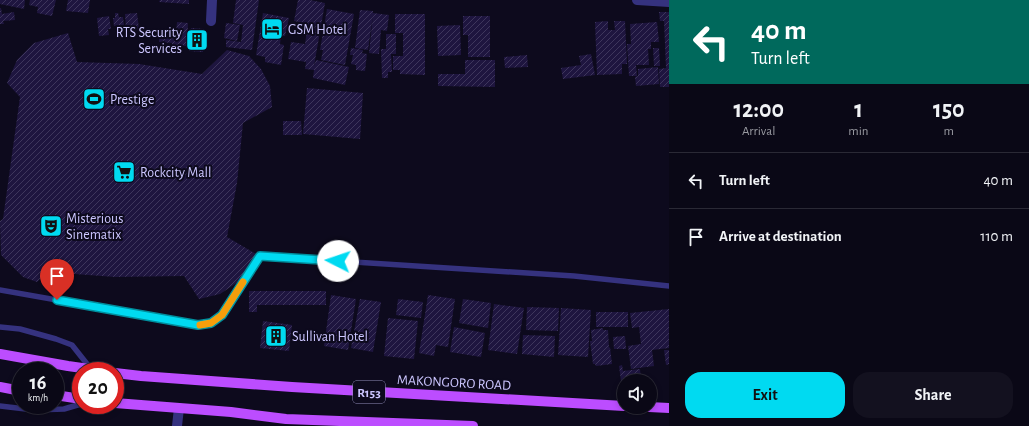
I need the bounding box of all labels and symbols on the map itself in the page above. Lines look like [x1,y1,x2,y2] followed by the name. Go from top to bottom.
[259,16,285,42] hotel icon: GSM Hotel
[288,23,347,37] place label: GSM Hotel
[116,26,182,56] place label: RTS Security Services
[184,27,210,53] building icon: RTS Security Services
[81,86,107,112] sports icon: Prestige
[110,93,154,107] place label: Prestige
[111,159,137,185] supermarket icon: Rockcity Mall
[140,166,212,180] place label: Rockcity Mall
[66,212,123,242] place label: Misterious Sinematix
[38,213,64,239] theatre icon: Misterious Sinematix
[317,240,359,282] position arrow
[40,259,74,300] pin
[263,323,289,349] building icon: Sullivan Hotel
[292,330,368,344] place label: Sullivan Hotel
[72,362,124,414] speed limit sign: 20
[397,373,511,393] street label: MAKONGORO ROAD
[353,381,385,403] road number: R153

